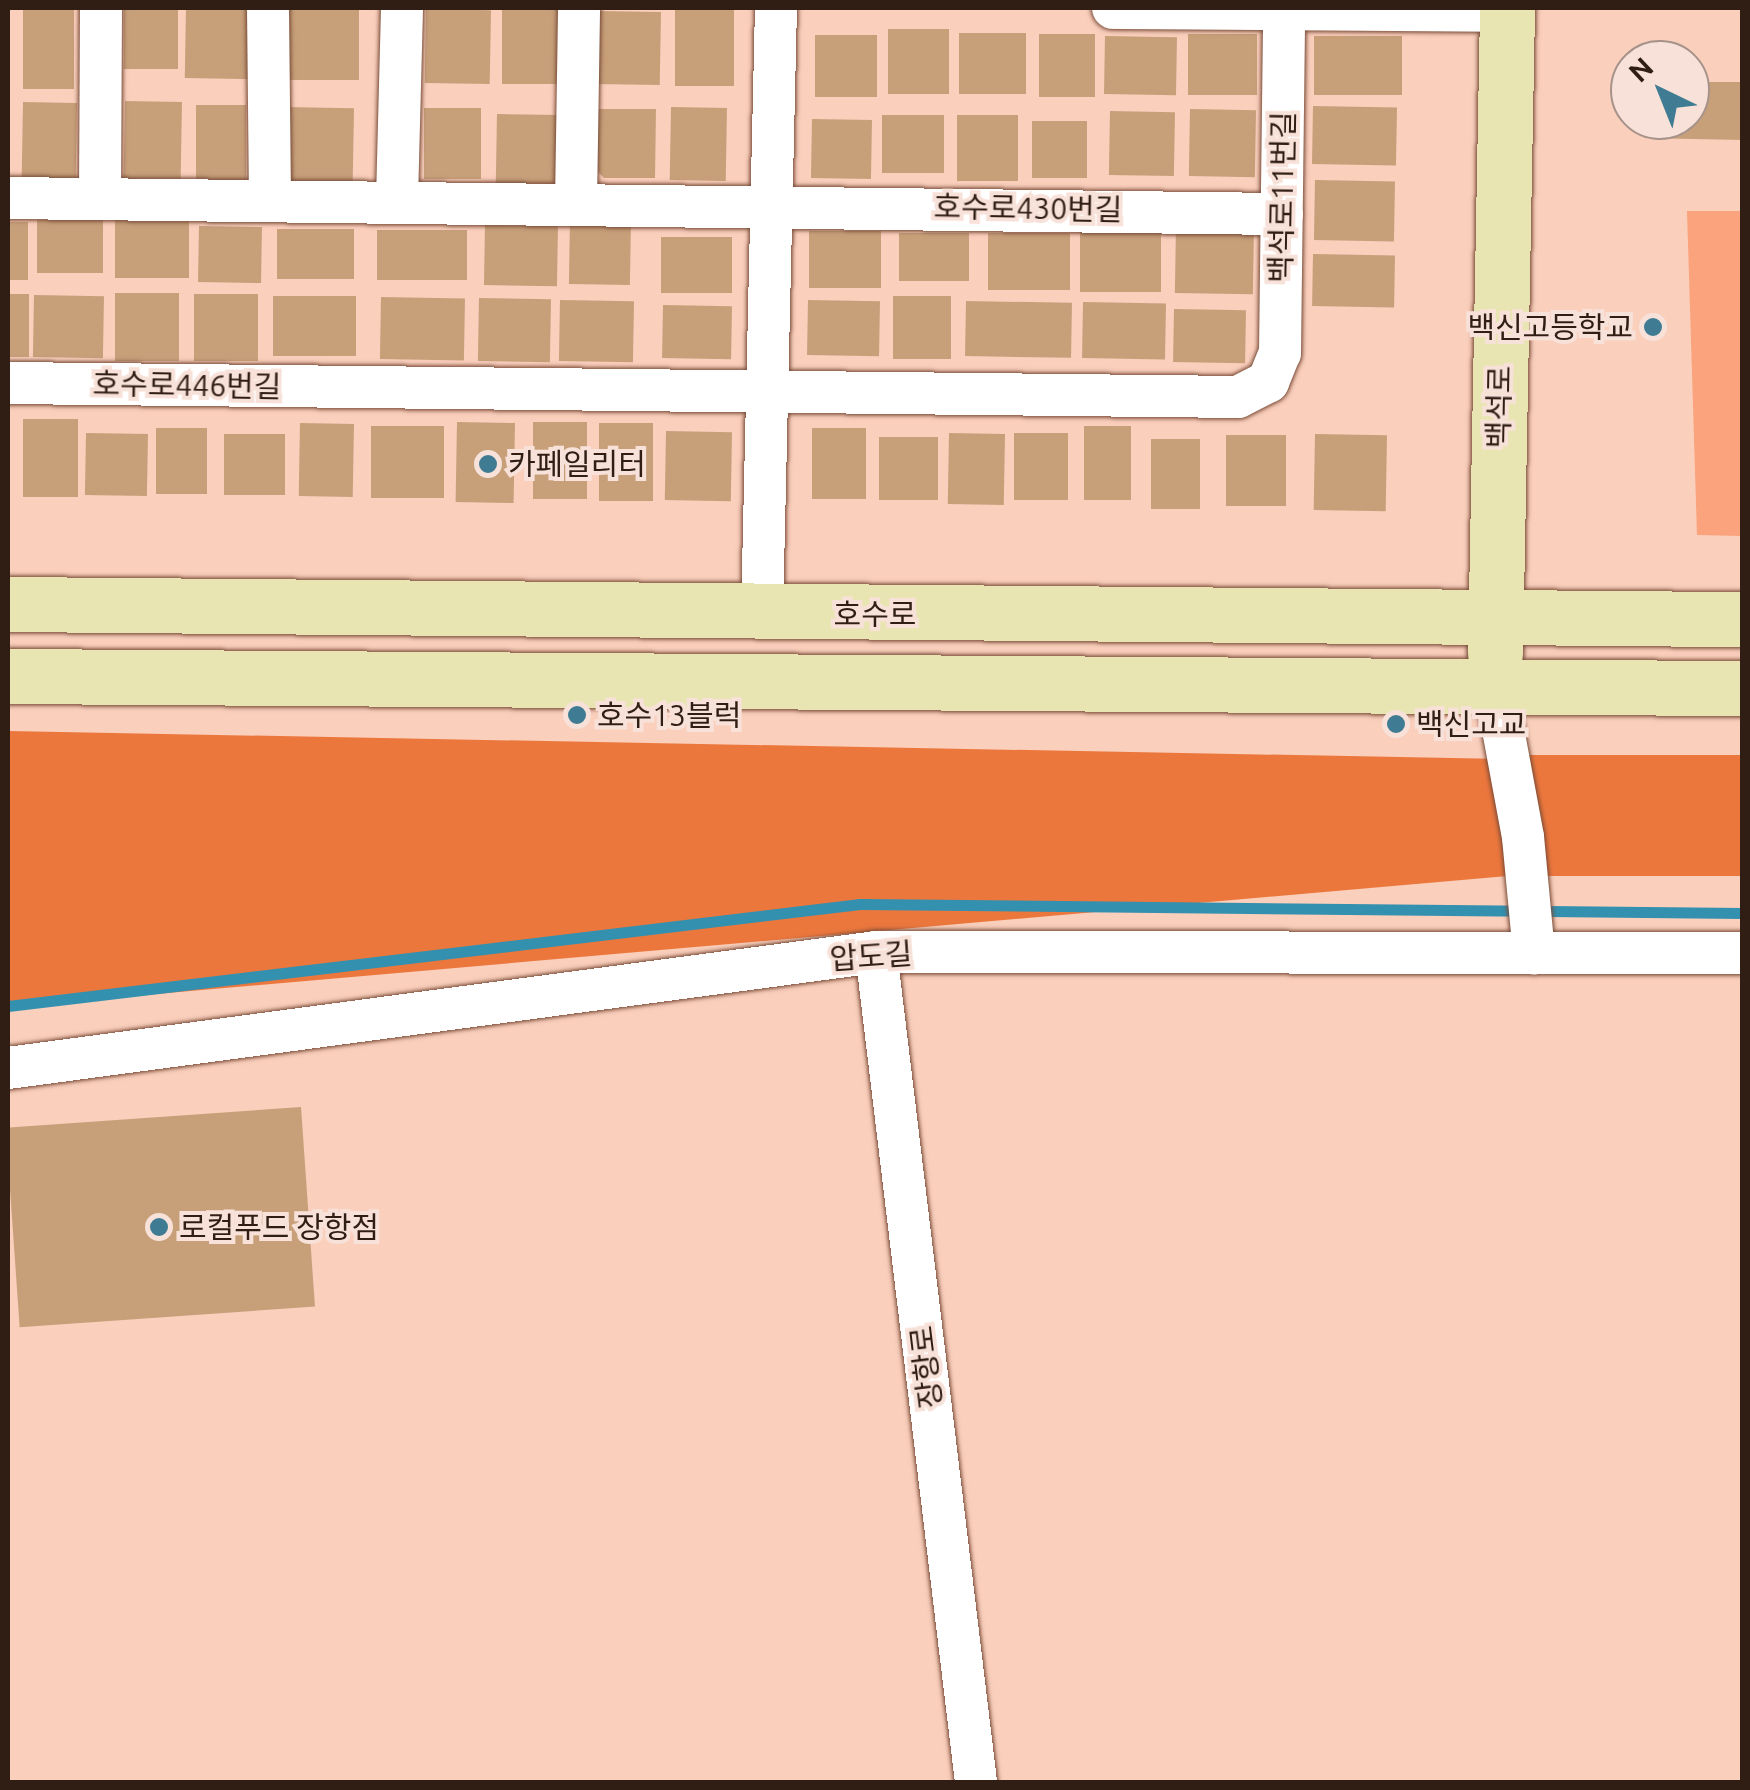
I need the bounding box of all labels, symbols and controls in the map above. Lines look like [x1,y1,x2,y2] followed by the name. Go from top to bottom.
[1610,40,1710,140] north arrow
[1622,51,1659,88] text: N
[1263,111,1301,283] street label: 백석로11번길
[933,188,1123,228] street label: 호수로430번길
[1467,309,1633,345] place label: 백신고등학교
[1642,316,1664,338] marker: 백신고등학교
[92,365,282,405] street label: 호수로446번길
[1480,365,1518,449] street label: 백석로
[508,446,646,482] place label: 카페일리터
[477,453,499,475] marker: 카페일리터
[834,596,916,632] street label: 호수로
[597,697,741,733] place label: 호수13블럭
[566,704,588,726] marker: 호수13블럭
[1416,706,1526,742] place label: 백신고교
[1385,713,1407,735] marker: 백신고교
[828,935,914,977] street label: 압도길
[179,1209,379,1245] place label: 로컬푸드 장항점
[148,1216,170,1238] marker: 로컬푸드 장항점
[903,1324,949,1410] street label: 장항로

